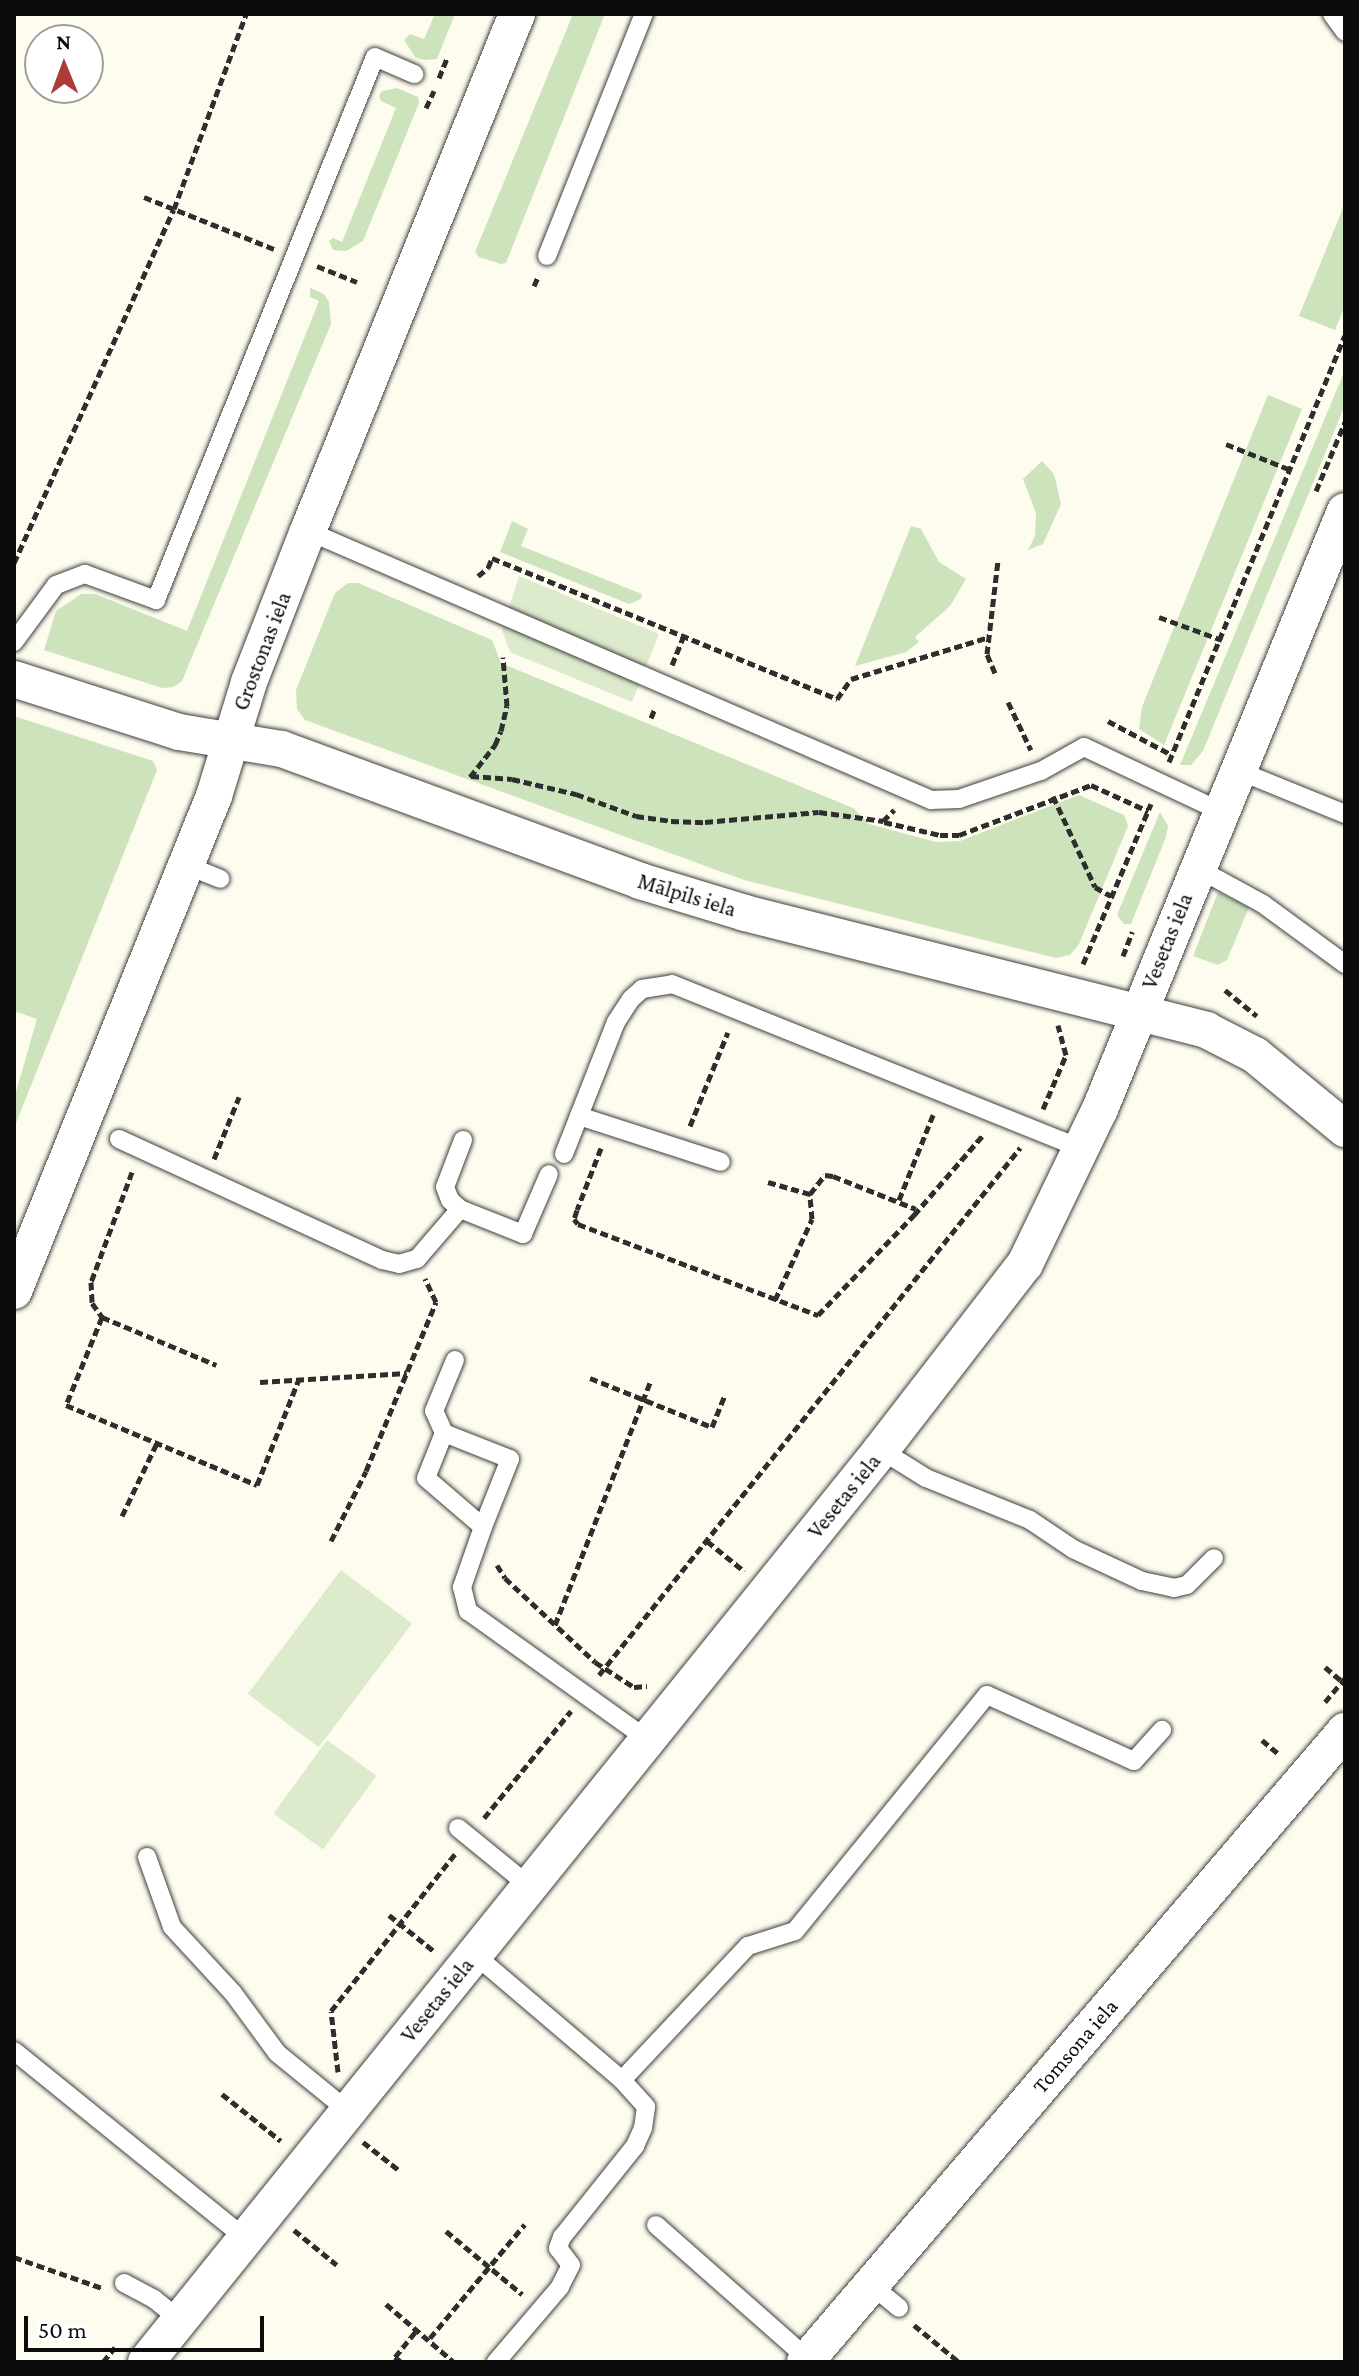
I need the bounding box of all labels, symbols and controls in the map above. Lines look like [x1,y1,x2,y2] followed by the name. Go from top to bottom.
[24,24,104,104] north arrow
[56,29,71,54] text: N
[227,588,297,714] street label: Grostonas iela
[635,868,739,922] street label: Mālpils iela
[1136,889,1198,993] street label: Vesetas iela
[802,1448,886,1544] street label: Vesetas iela
[395,1952,479,2048] street label: Vesetas iela
[1027,1993,1123,2099] street label: Tomsona iela
[28,2300,268,2350] scale bar
[38,2316,87,2343] text: 50 m

